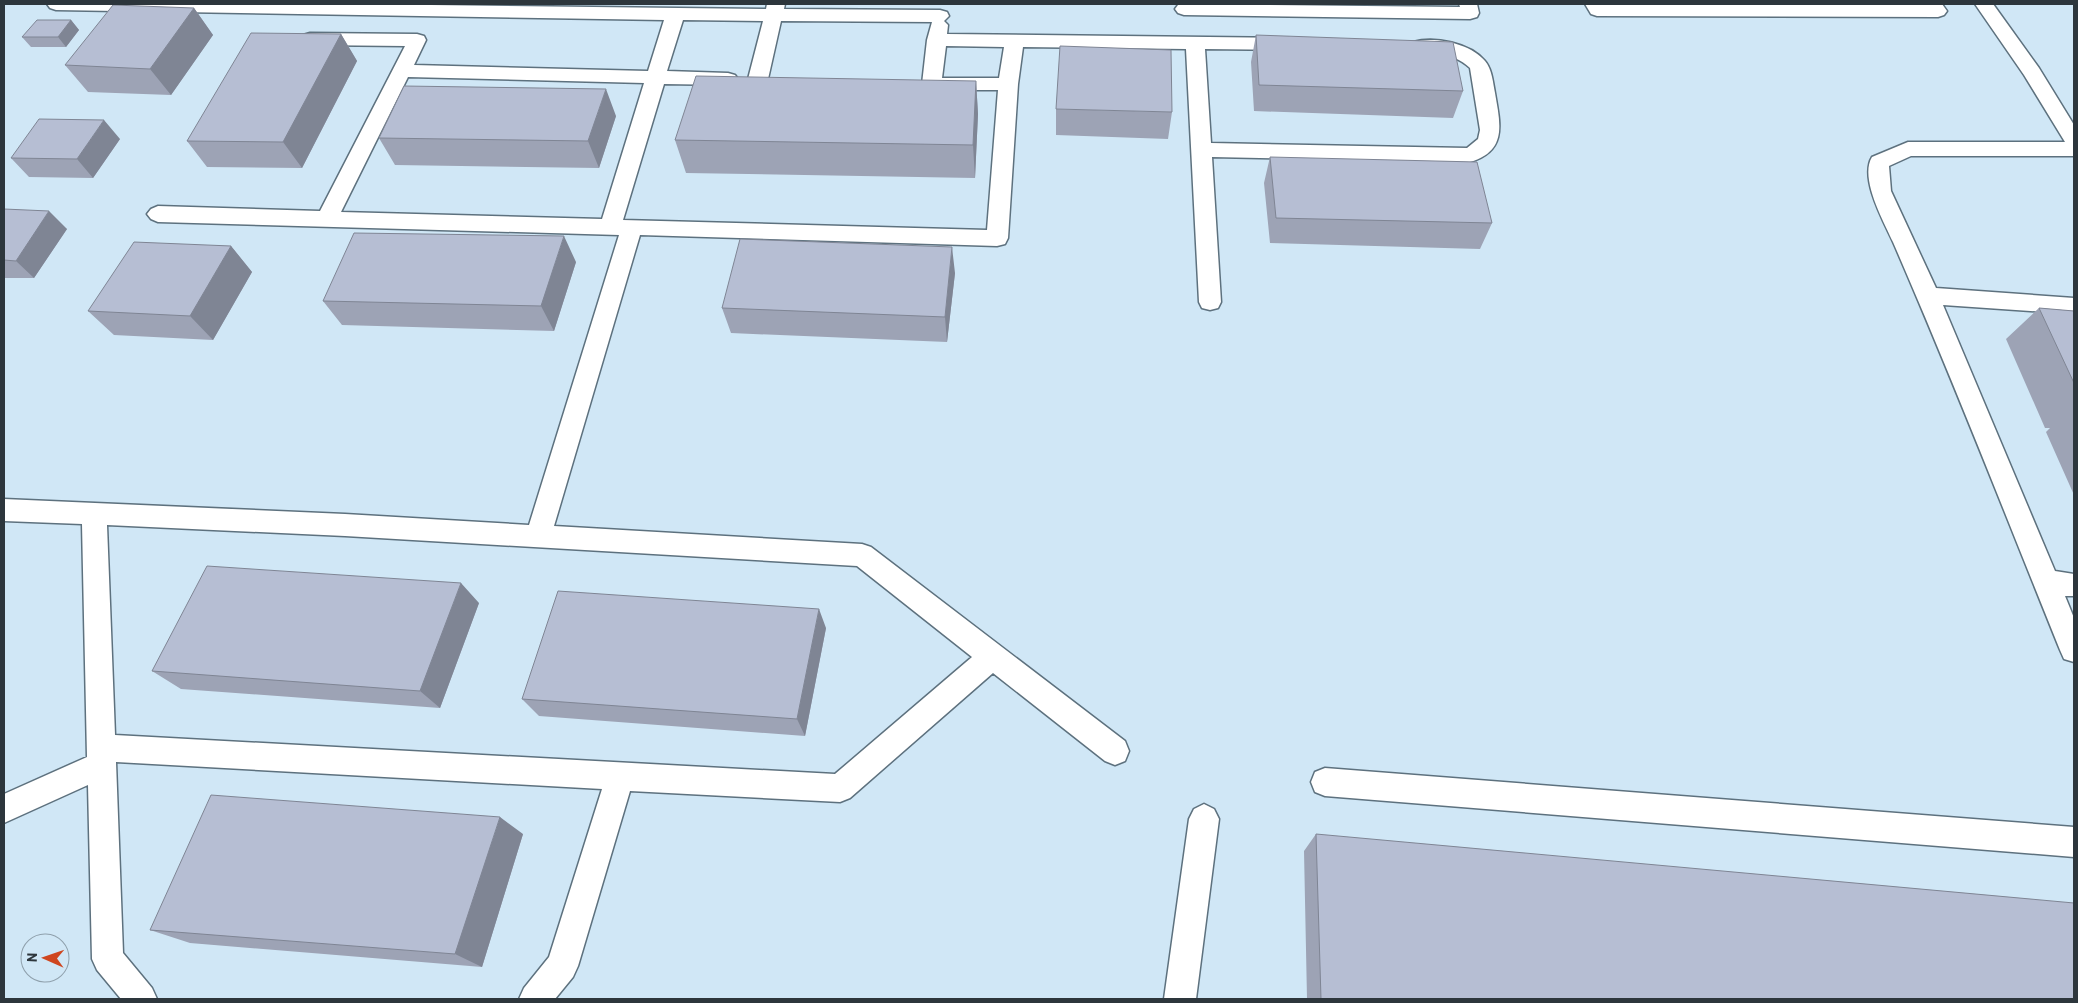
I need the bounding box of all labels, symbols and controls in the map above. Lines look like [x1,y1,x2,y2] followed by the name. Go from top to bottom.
[20,933,70,983] north arrow
[23,953,40,962] text: N

